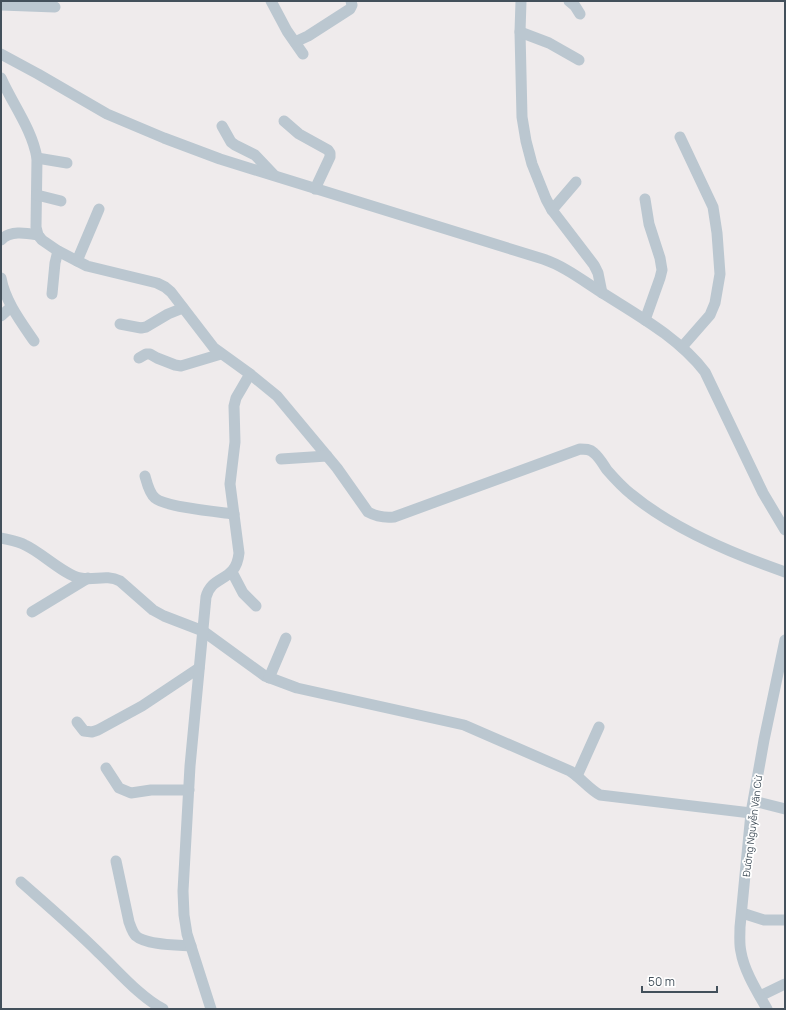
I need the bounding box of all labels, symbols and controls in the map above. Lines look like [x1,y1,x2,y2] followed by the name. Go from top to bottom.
[739,773,765,878] street label: Đường Nguyễn Văn Cừ
[642,968,717,994] scale bar
[648,973,675,990] text: 50 m

